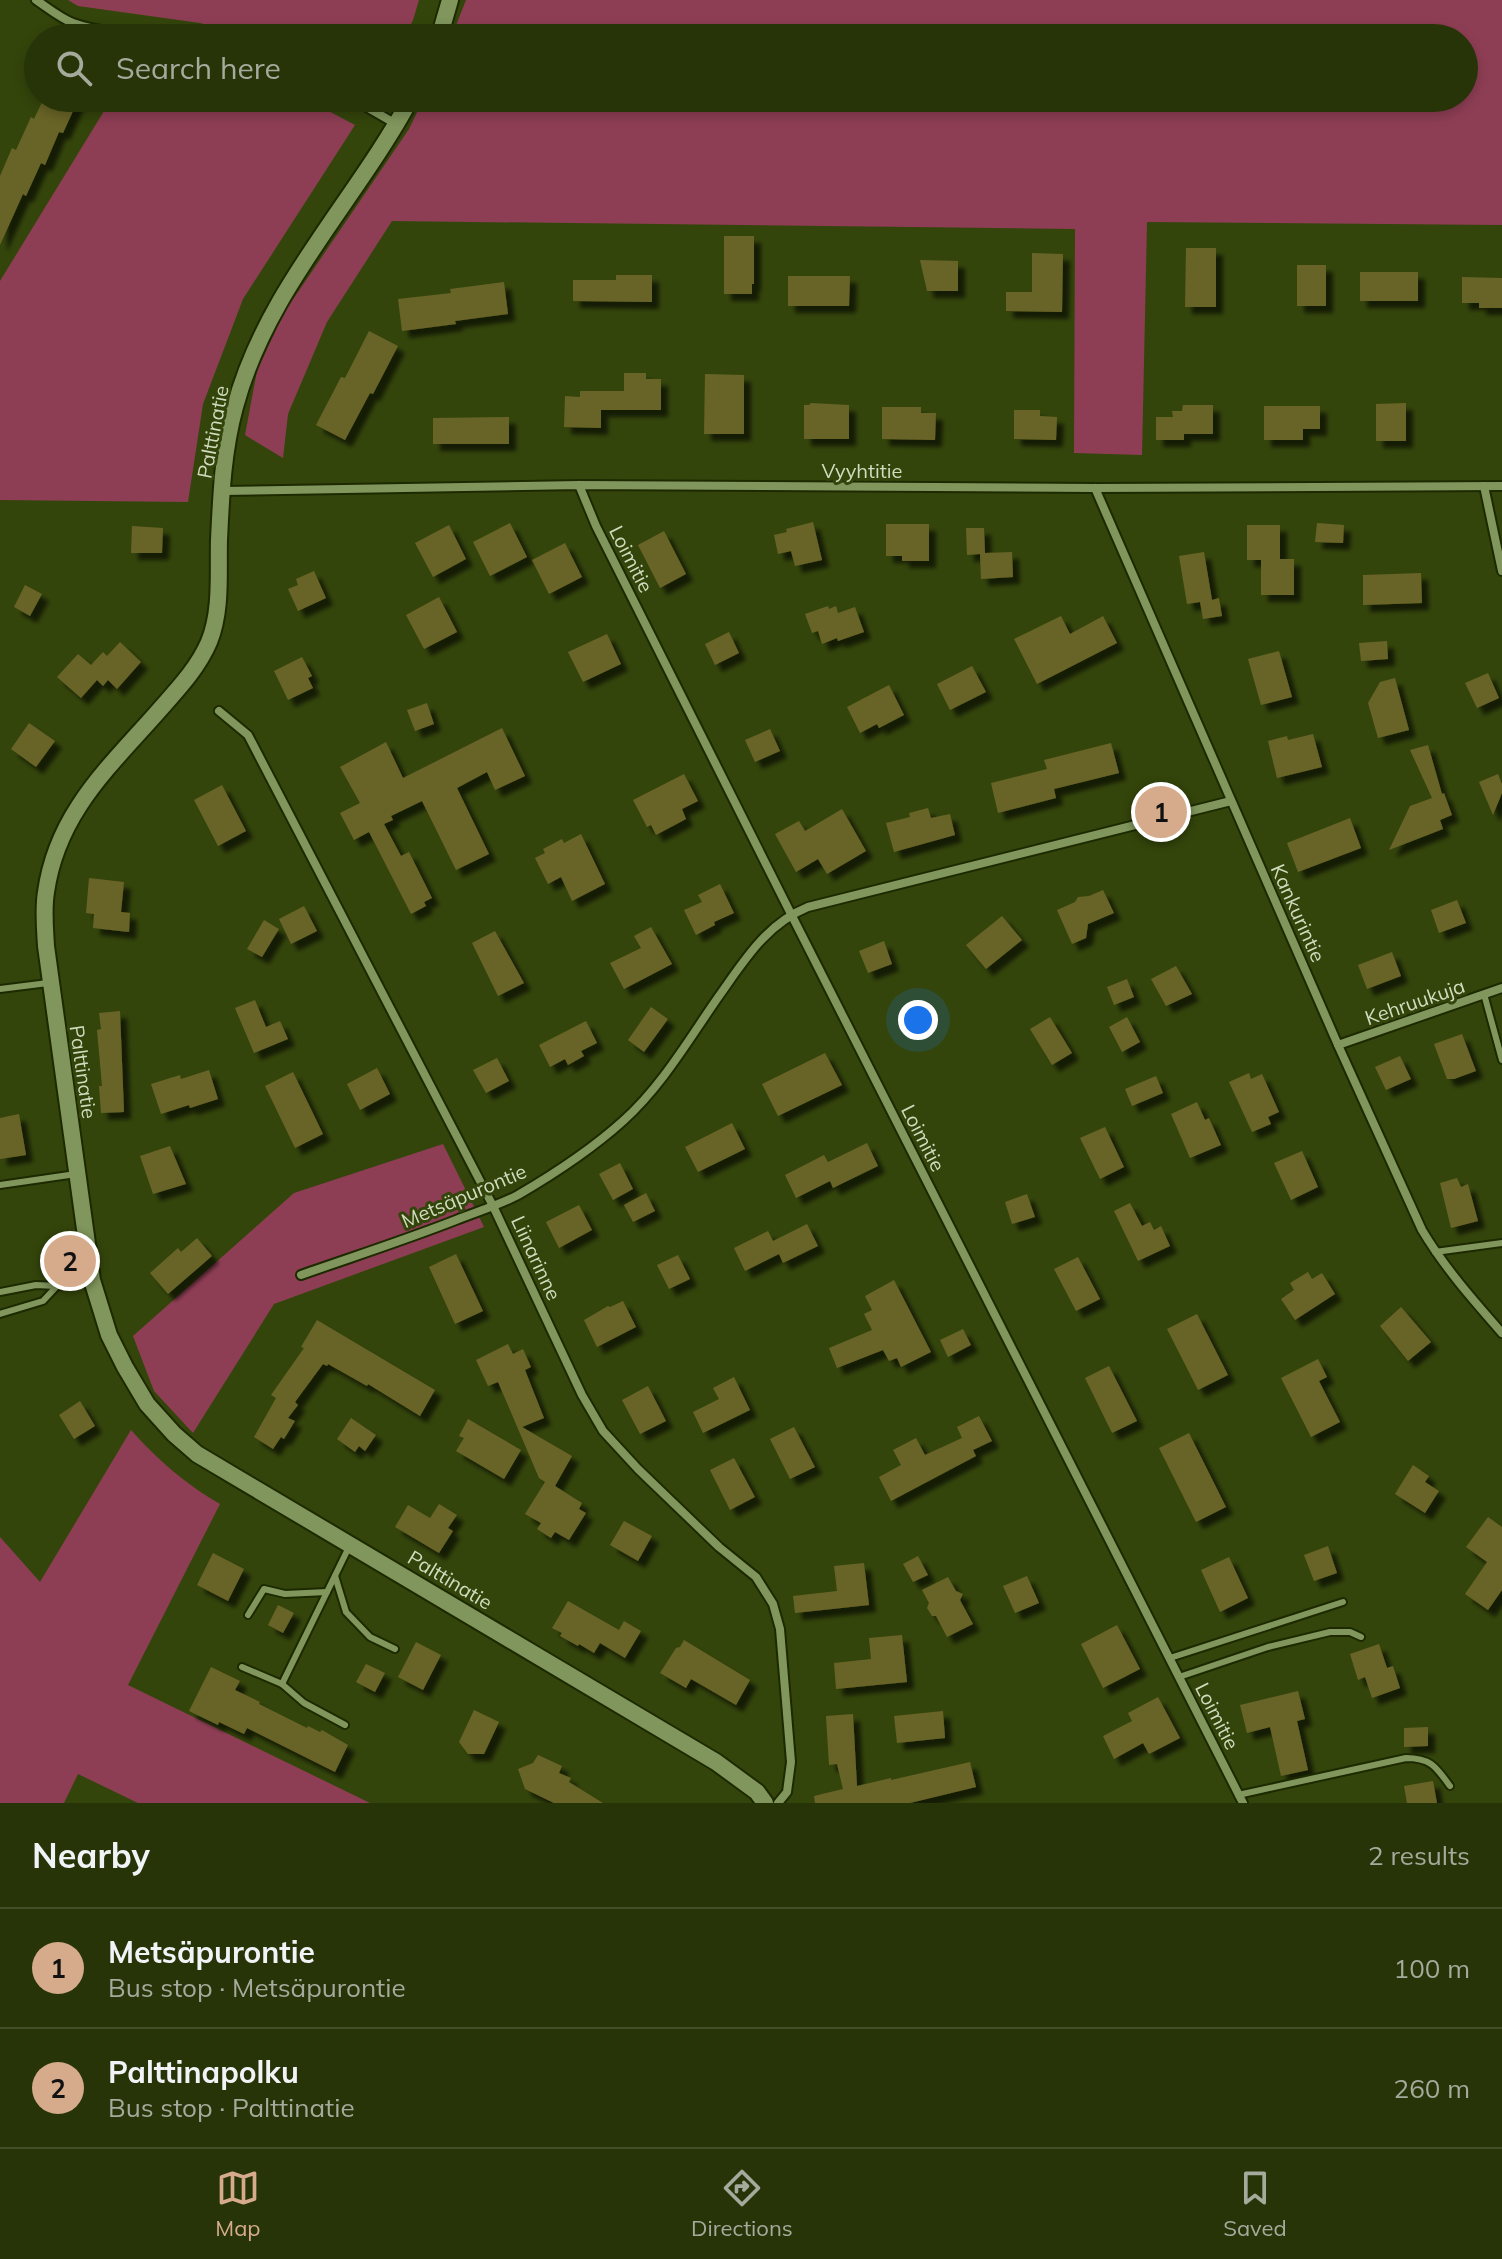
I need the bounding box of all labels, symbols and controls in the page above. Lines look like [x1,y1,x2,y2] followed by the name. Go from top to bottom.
[24,24,1478,112] search box
[52,46,96,90] icon: search
[116,49,281,87] text: Search here
[191,383,234,481] street label: Palttinatie
[821,458,903,483] street label: Vyyhtitie
[604,521,659,597] street label: Loimitie
[1135,782,1187,842] pin: 1
[1266,860,1331,966] street label: Kankurintie
[1362,973,1468,1030] street label: Kehruukuja
[898,1000,938,1040] your location
[65,1024,102,1120] street label: Palttinatie
[896,1100,951,1176] street label: Loimitie
[398,1158,530,1233] street label: Metsäpurontie
[506,1212,567,1304] street label: Liinarinne
[44,1231,96,1291] pin: 2
[403,1545,497,1615] street label: Palttinatie
[1190,1678,1245,1754] street label: Loimitie
[32,1834,150,1877] text: Nearby
[1368,1839,1470,1872] text: 2 results
[108,1933,315,1971] text: Metsäpurontie
[50,1952,66,1985] text: 1
[1394,1952,1470,1985] text: 100 m
[108,1971,406,2004] text: Bus stop · Metsäpurontie
[108,2053,299,2091] text: Palttinapolku
[50,2072,66,2105] text: 2
[1394,2072,1470,2105] text: 260 m
[108,2091,355,2124] text: Bus stop · Palttinatie
[215,2166,261,2242] tab: Map
[691,2166,793,2242] tab: Directions
[1223,2166,1287,2242] tab: Saved

